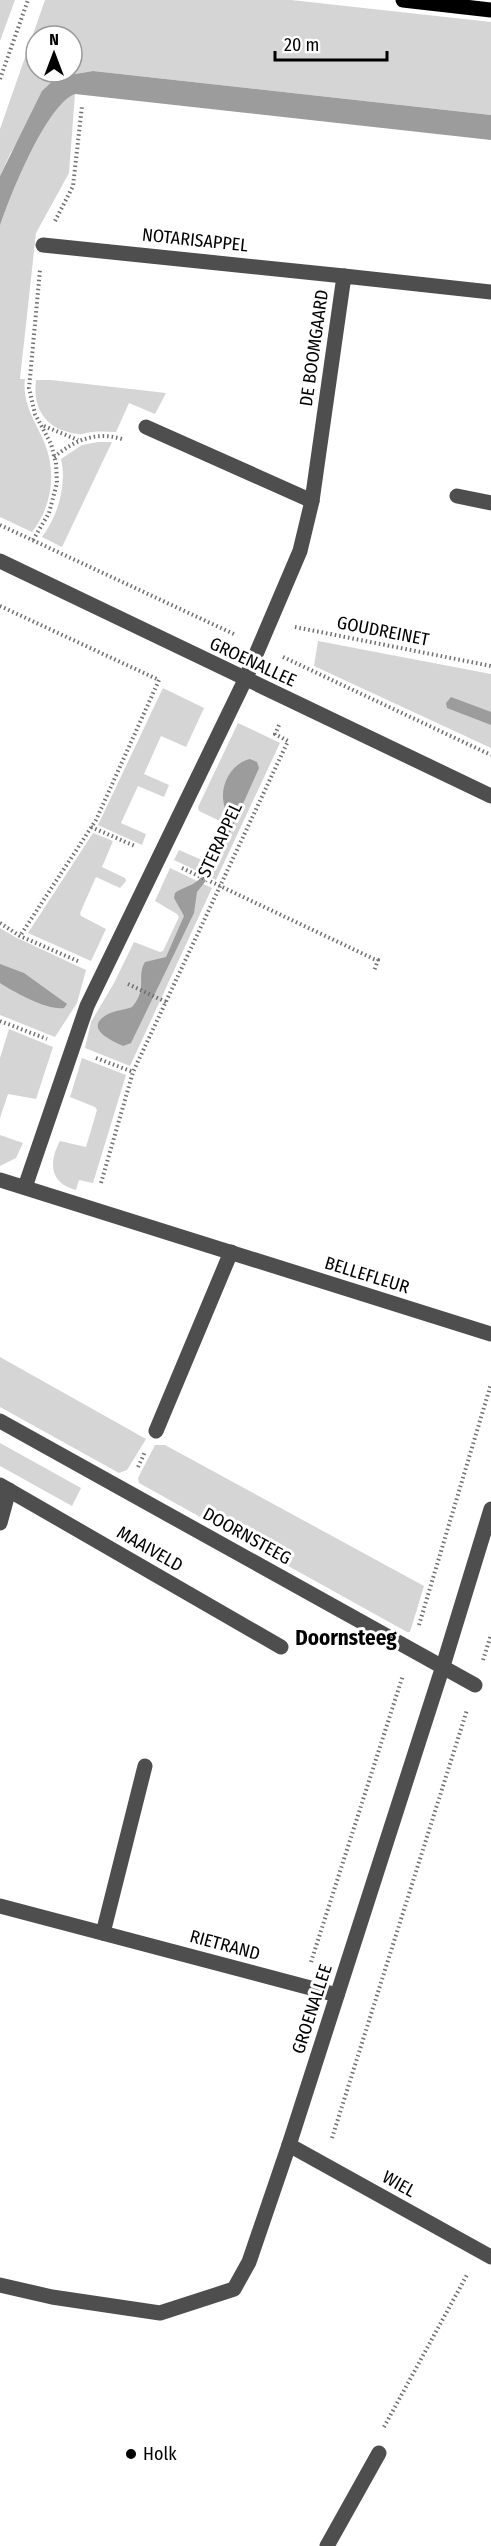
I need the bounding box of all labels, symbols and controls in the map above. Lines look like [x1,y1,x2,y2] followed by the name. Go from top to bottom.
[24,24,84,84] north arrow
[275,24,388,62] scale bar
[49,30,59,49] text: N
[284,34,319,56] text: 20 m
[141,223,249,257] street label: NOTARISAPPEL
[295,288,333,408] street label: DE BOOMGAARD
[335,611,432,651] street label: GOUDREINET
[206,632,300,692] street label: GROENALLEE
[193,799,247,881] street label: STERAPPEL
[322,1252,412,1298] street label: BELLEFLEUR
[199,1503,295,1569] street label: DOORNSTEEG
[113,1521,187,1577] street label: MAAIVELD
[295,1625,397,1651] district label: Doornsteeg
[187,1925,263,1965] street label: RIETRAND
[287,1961,337,2057] street label: GROENALLEE
[379,2166,419,2202] street label: WIEL
[143,2443,177,2465] place label: Holk
[124,2447,138,2461] marker: Holk

